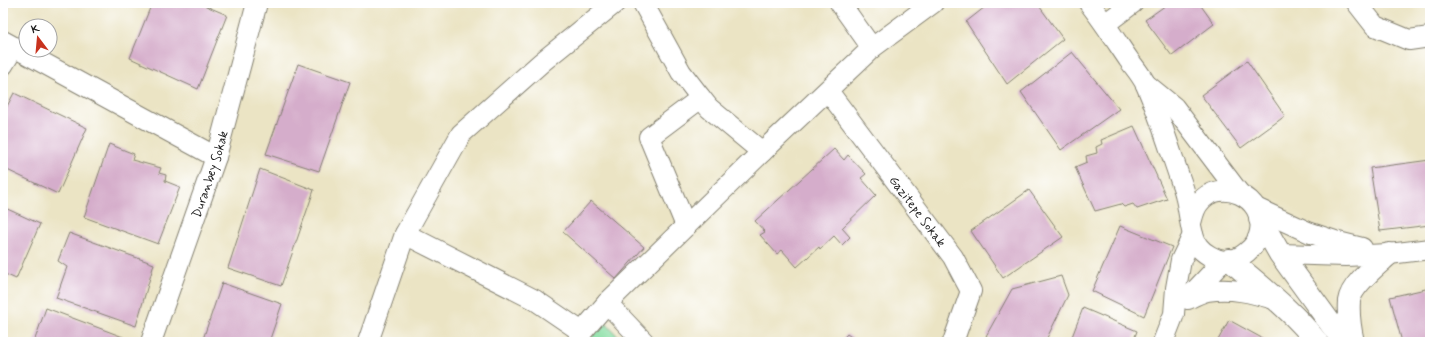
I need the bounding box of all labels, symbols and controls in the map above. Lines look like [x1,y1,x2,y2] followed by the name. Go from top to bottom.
[18,18,58,58] north arrow
[30,21,41,37] text: K
[188,129,233,220] street label: Duranbey Sokak
[885,173,950,251] street label: Gazitepe Sokak

